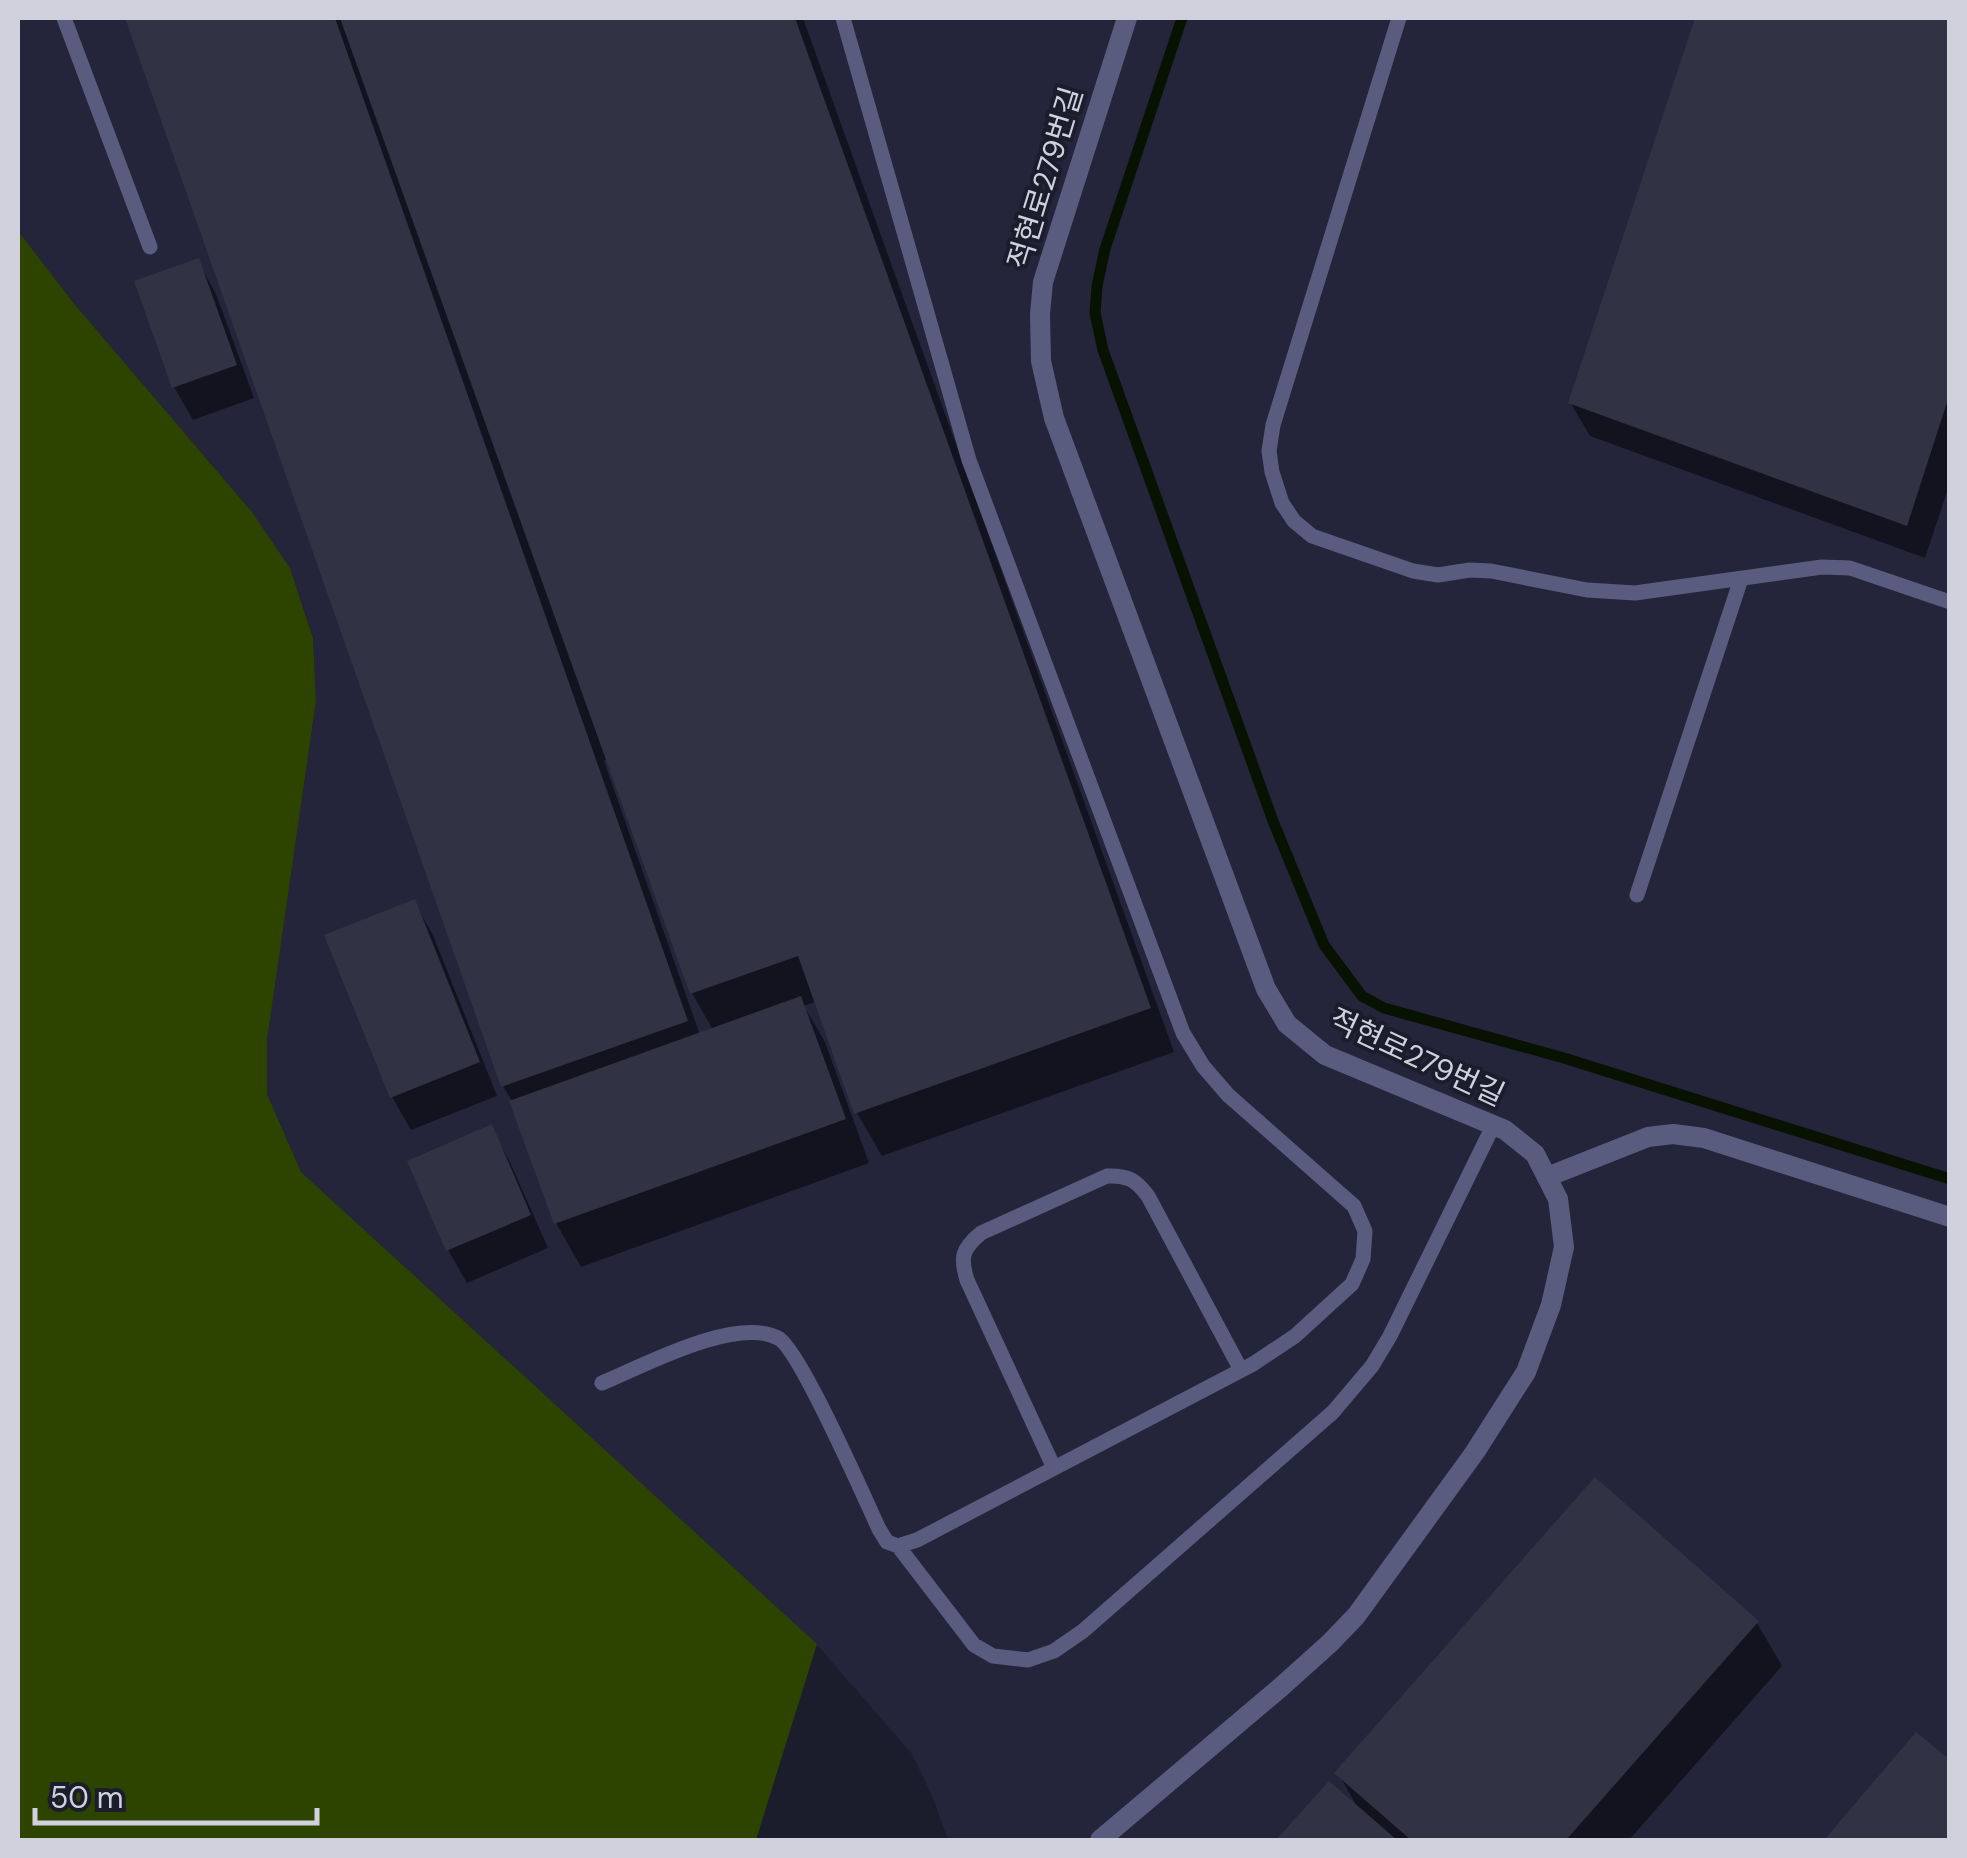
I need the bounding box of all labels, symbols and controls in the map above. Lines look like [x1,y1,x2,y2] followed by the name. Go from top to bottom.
[999,82,1091,274] street label: 적현로279번길
[1323,999,1511,1115] street label: 적현로279번길
[35,1763,318,1825] scale bar
[50,1778,124,1817] text: 50 m

